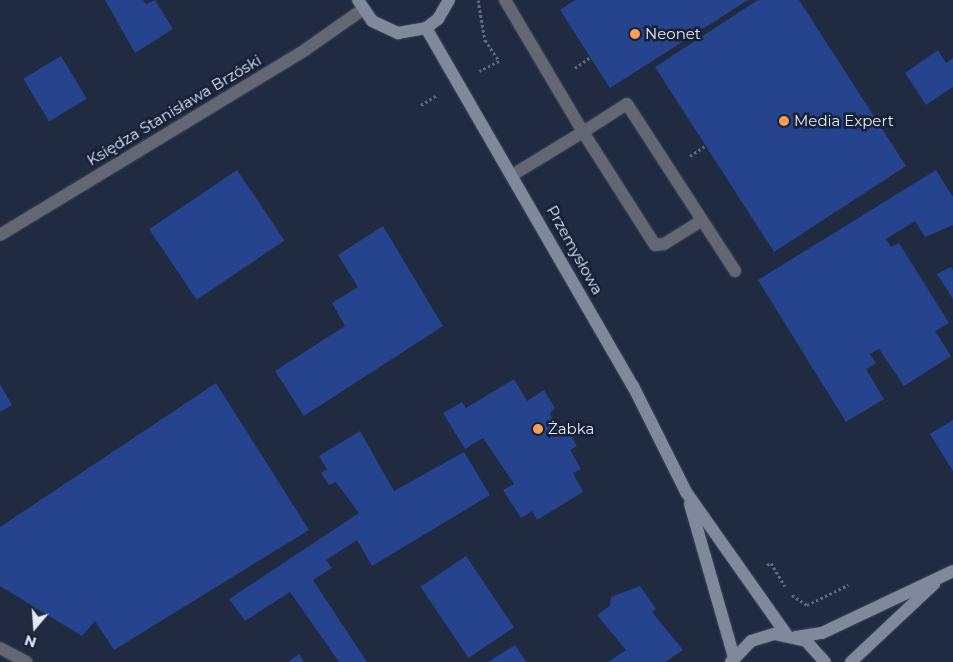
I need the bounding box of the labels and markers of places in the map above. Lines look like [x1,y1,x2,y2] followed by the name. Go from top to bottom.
[645,25,701,43] place label: Neonet
[629,28,641,40] marker: Neonet
[794,112,894,130] place label: Media Expert
[778,115,790,127] marker: Media Expert
[548,420,594,438] place label: Żabka
[532,423,544,435] marker: Żabka

